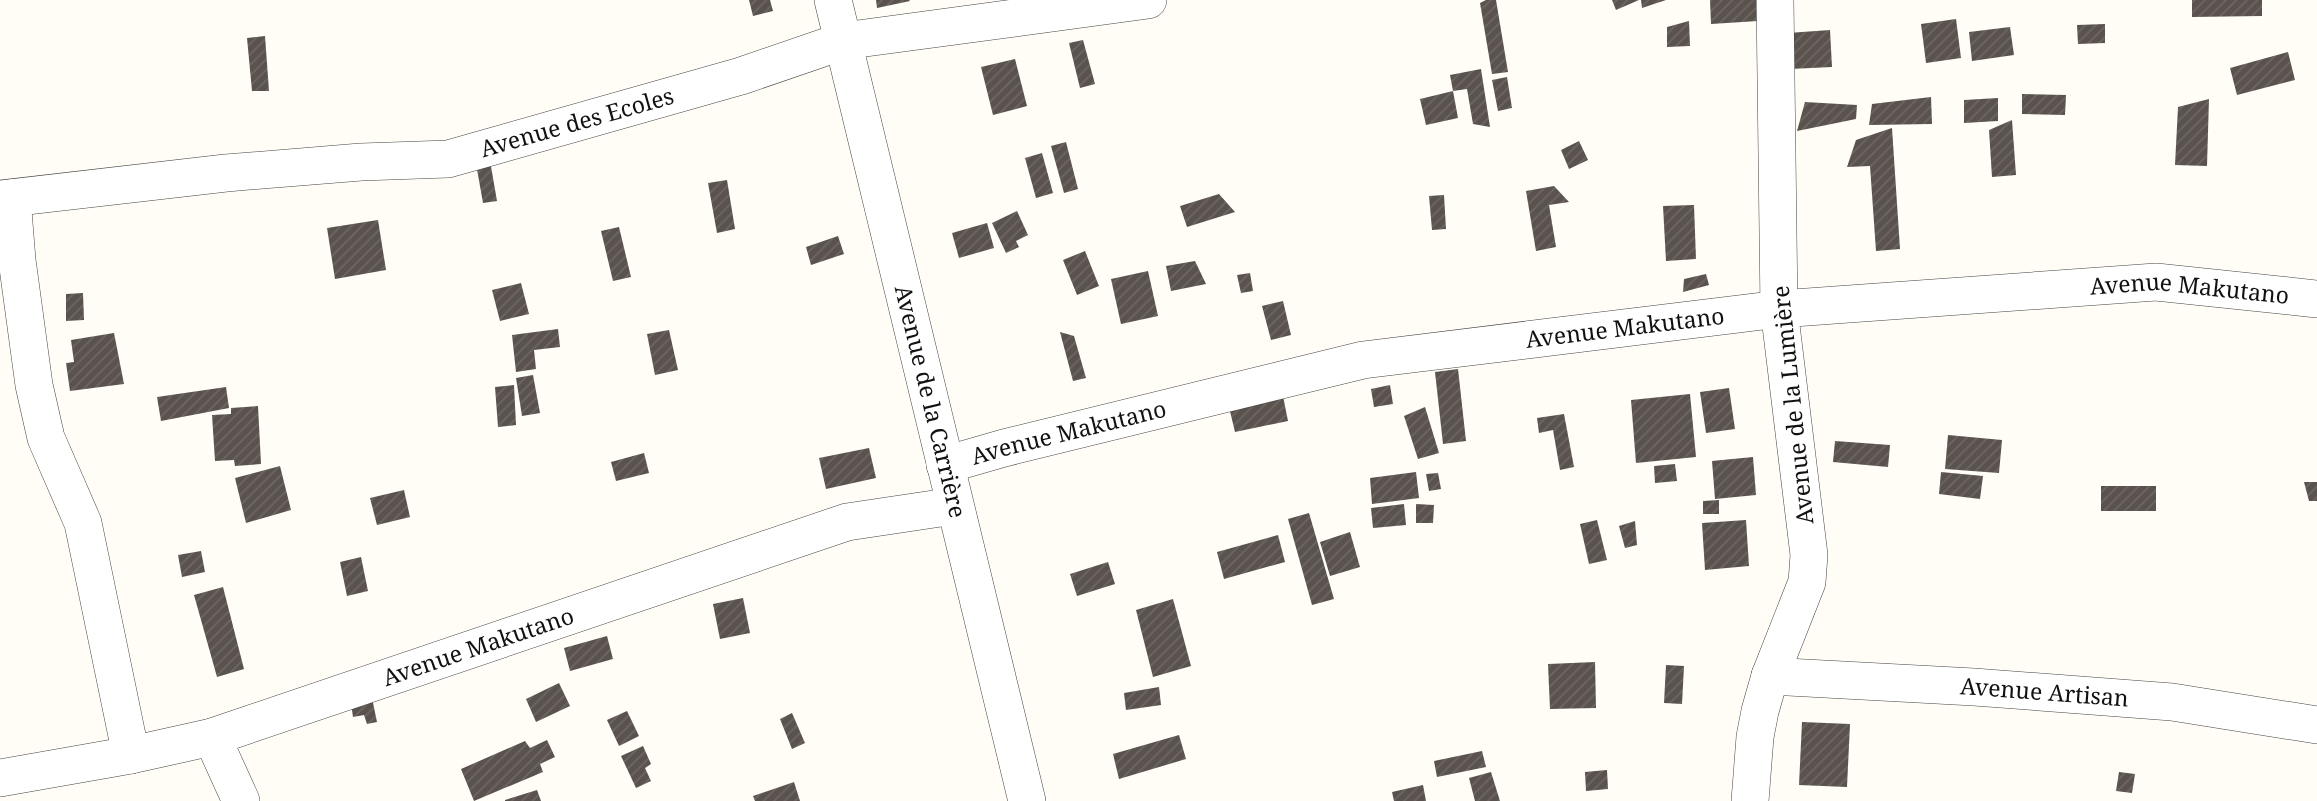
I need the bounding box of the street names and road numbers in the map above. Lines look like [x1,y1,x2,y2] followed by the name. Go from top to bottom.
[476,79,677,164] street label: Avenue des Ecoles
[2089,265,2291,311] street label: Avenue Makutano
[888,282,975,521] street label: Avenue de la Carrière
[1764,284,1820,526] street label: Avenue de la Lumière
[1524,299,1726,355] street label: Avenue Makutano
[967,392,1169,472] street label: Avenue Makutano
[378,599,578,693] street label: Avenue Makutano
[1959,669,2130,714] street label: Avenue Artisan

